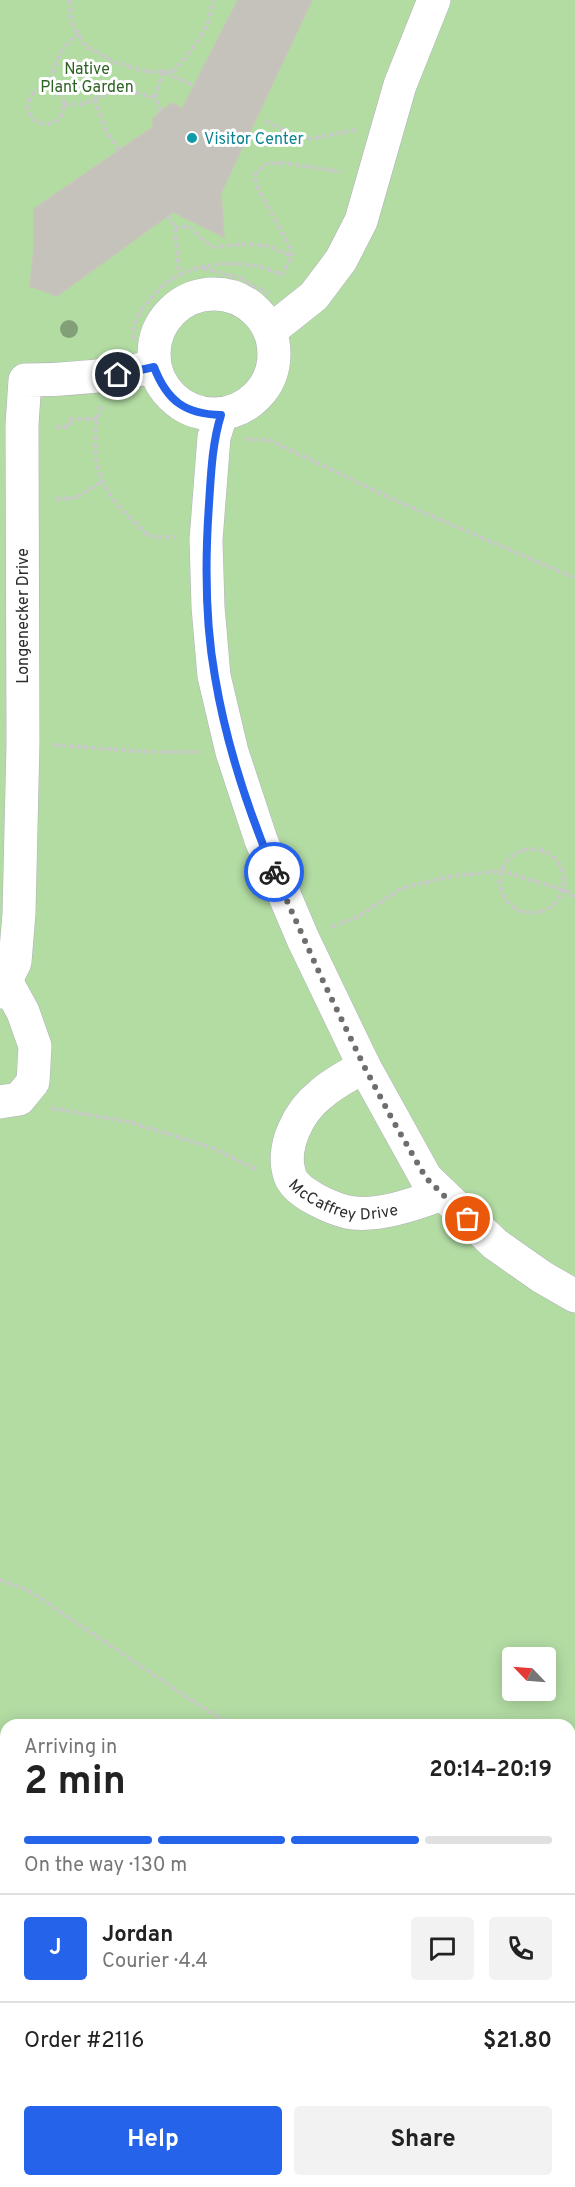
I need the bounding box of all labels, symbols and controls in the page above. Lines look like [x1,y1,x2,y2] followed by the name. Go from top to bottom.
[40,60,134,98] park label: Native Plant Garden
[204,130,304,150] place label: Visitor Center
[185,131,199,145] marker: Visitor Center
[92,349,143,400] pin
[101,358,134,391] icon: home
[14,548,34,684] street label: Longenecker Drive
[244,842,304,902] courier
[258,856,291,889] icon: bike
[284,1176,400,1226] street label: McCaffrey Drive
[442,1193,493,1244] pin
[451,1202,484,1235] icon: bag
[502,1647,556,1701] north arrow
[502,1647,556,1701] map controls
[24,1735,117,1761] text: Arriving in
[429,1757,552,1784] text: 20:14–20:19
[24,1759,126,1808] text: 2 min
[24,1853,187,1879] text: On the way · 130 m
[411,1917,474,1980] button: chat
[489,1917,552,1980] button: phone
[102,1922,173,1949] text: Jordan
[49,1935,62,1962] text: J
[102,1949,208,1975] text: Courier · 4.4
[24,2028,144,2055] text: Order #2116
[483,2028,552,2055] text: $21.80
[24,2106,282,2175] button: Help
[294,2106,552,2175] button: Share

